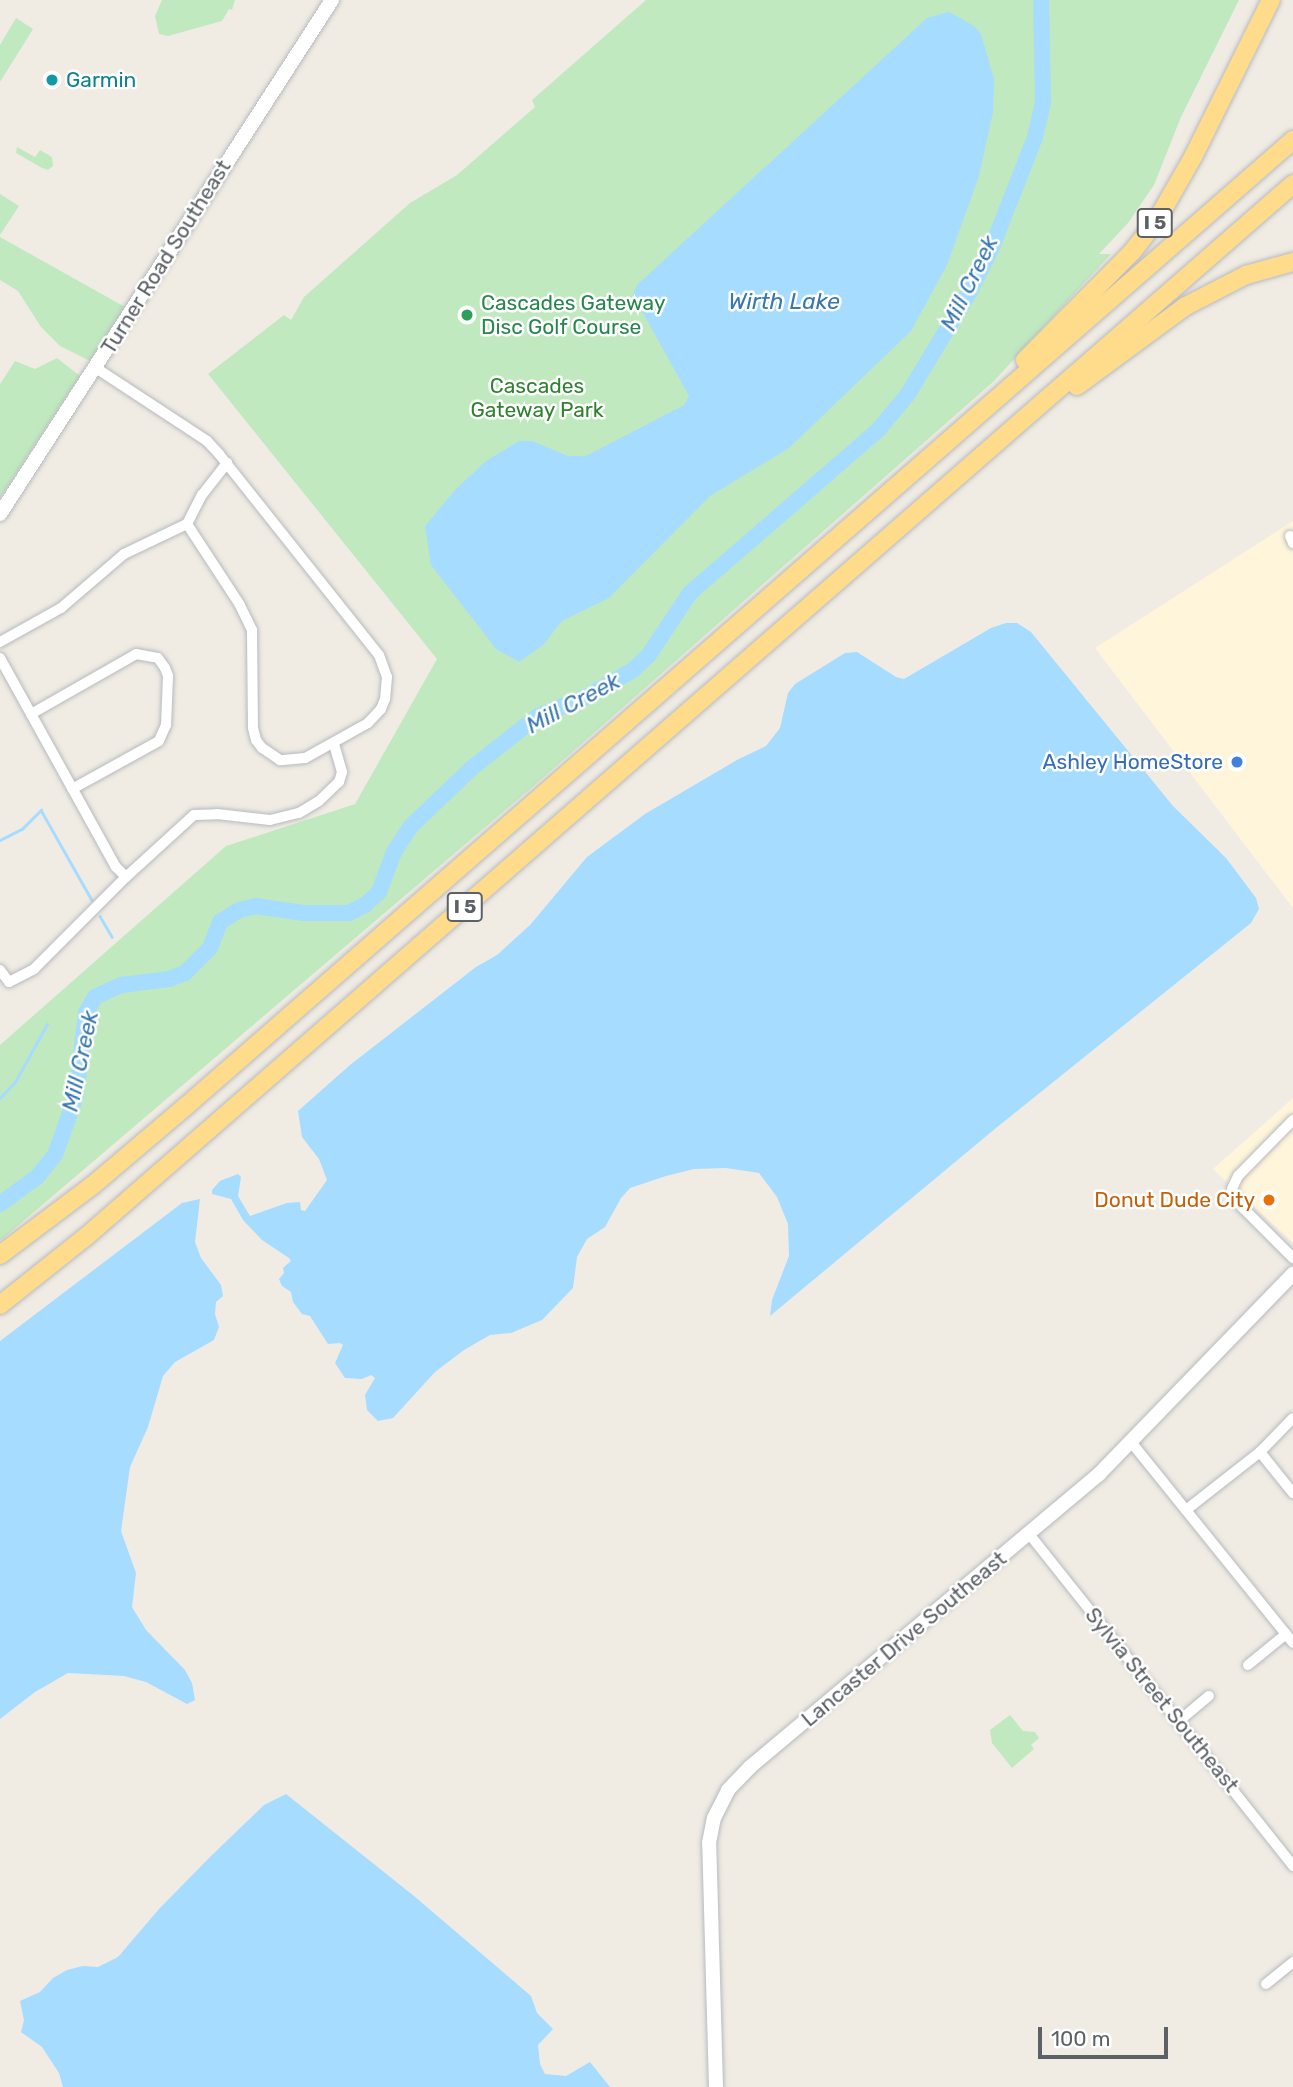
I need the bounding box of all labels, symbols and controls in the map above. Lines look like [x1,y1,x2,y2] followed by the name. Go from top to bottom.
[66,67,136,93] place label: Garmin
[44,72,60,88] marker: Garmin
[96,155,236,359] street label: Turner Road Southeast
[1136,208,1174,238] road number: I 5
[934,231,1004,335] water label: Mill Creek
[728,287,840,315] water label: Wirth Lake
[481,290,666,340] place label: Cascades Gateway Disc Golf Course
[459,307,475,323] marker: Cascades Gateway Disc Golf Course
[470,373,604,423] park label: Cascades Gateway Park
[521,667,625,739] water label: Mill Creek
[1042,749,1223,775] place label: Ashley HomeStore
[1229,754,1245,770] marker: Ashley HomeStore
[446,892,484,923] road number: I 5
[56,1008,104,1114] water label: Mill Creek
[1094,1187,1255,1213] place label: Donut Dude City
[1261,1192,1277,1208] marker: Donut Dude City
[796,1546,1012,1732] street label: Lancaster Drive Southeast
[1080,1603,1244,1797] street label: Sylvia Street Southeast
[1041,2014,1170,2058] scale bar
[1051,2026,1110,2051] text: 100 m

